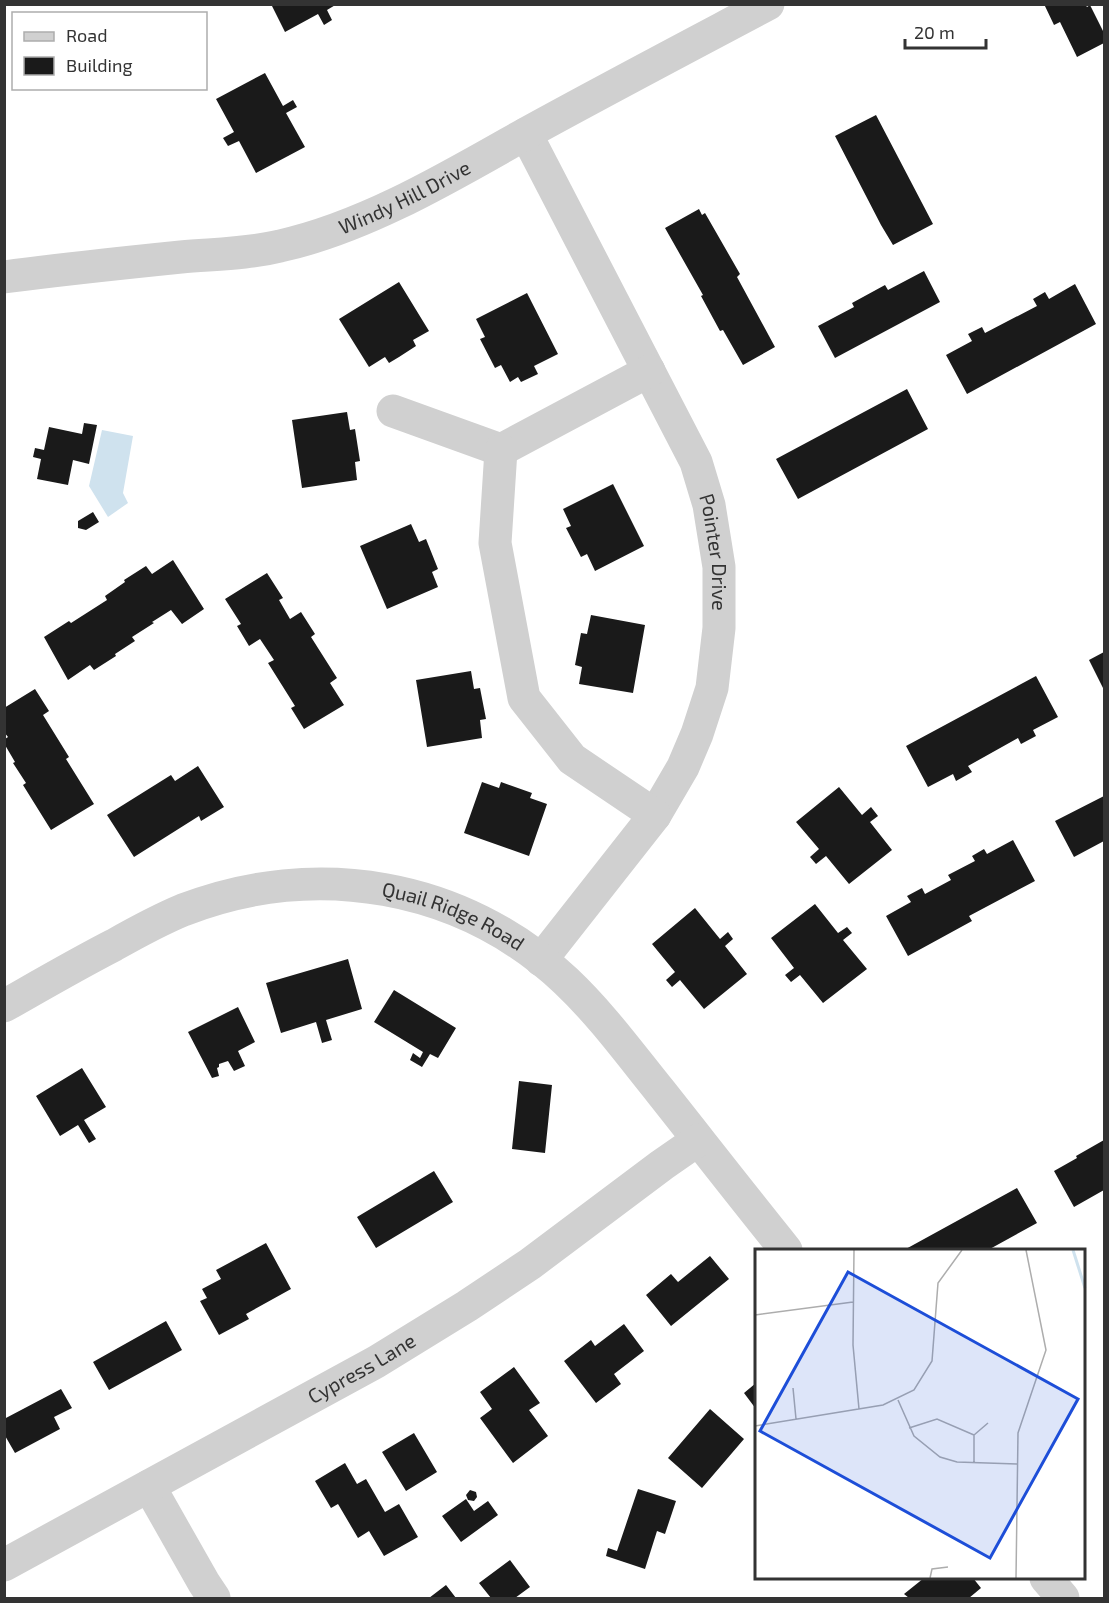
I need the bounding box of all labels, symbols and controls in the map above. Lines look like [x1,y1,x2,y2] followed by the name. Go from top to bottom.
[12,12,207,90] legend
[905,12,986,50] scale bar
[914,21,955,43] text: 20 m
[66,24,107,46] text: Road
[66,54,133,76] text: Building
[335,155,474,238] street label: Windy Hill Drive
[695,491,732,611] street label: Pointer Drive
[380,876,529,955] street label: Quail Ridge Road
[755,1249,1085,1579] inset map
[303,1328,420,1408] street label: Cypress Lane

